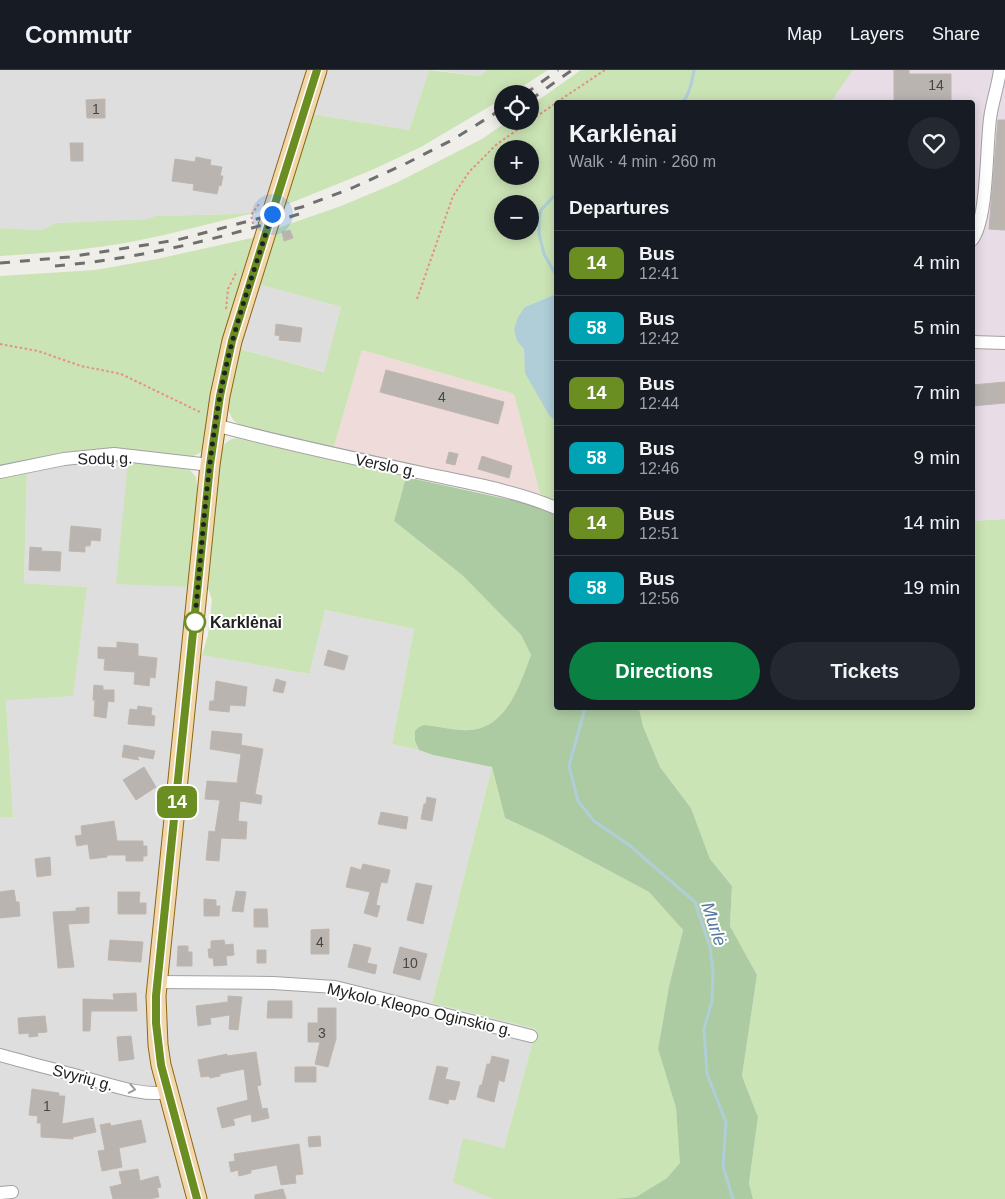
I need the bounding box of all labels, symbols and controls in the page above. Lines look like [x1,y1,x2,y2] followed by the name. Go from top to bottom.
[25,21,132,48] text: Commutr
[787,24,822,44] text: Map
[850,24,904,44] text: Layers
[932,24,980,44] text: Share
[928,77,944,93] house number: 14
[494,85,539,240] map controls
[494,85,539,130] button: locate
[92,101,100,117] house number: 1
[908,117,960,169] button: heart
[569,120,677,147] text: Karklėnai
[494,140,539,185] button: +
[569,153,716,170] text: Walk · 4 min · 260 m
[494,195,539,240] button: −
[569,197,669,218] text: Departures
[260,202,285,227] your location
[639,243,675,264] text: Bus
[914,252,960,273] text: 4 min
[586,253,607,273] text: 14
[639,265,679,282] text: 12:41
[639,308,675,329] text: Bus
[914,317,960,338] text: 5 min
[586,318,607,338] text: 58
[639,330,679,347] text: 12:42
[639,373,675,394] text: Bus
[914,382,960,403] text: 7 min
[586,383,607,403] text: 14
[438,389,446,405] house number: 4
[639,395,679,412] text: 12:44
[639,438,675,459] text: Bus
[914,447,960,468] text: 9 min
[586,448,607,468] text: 58
[77,450,133,467] street label: Sodų g.
[354,451,418,480] street label: Verslo g.
[639,460,679,477] text: 12:46
[639,503,675,524] text: Bus
[903,512,960,533] text: 14 min
[586,513,607,533] text: 14
[639,525,679,542] text: 12:51
[639,568,675,589] text: Bus
[903,577,960,598] text: 19 min
[586,578,607,598] text: 58
[639,590,679,607] text: 12:56
[184,611,206,633] marker: Karklėnai
[210,614,282,631] place label: Karklėnai
[569,642,760,700] button: Directions
[770,642,960,700] button: Tickets
[154,786,200,818] line badge: 14
[167,792,187,812] text: 14
[698,900,730,948] water label: Murlė
[316,934,324,950] house number: 4
[402,955,418,971] house number: 10
[326,980,514,1039] street label: Mykolo Kleopo Oginskio g.
[318,1025,326,1041] house number: 3
[51,1061,115,1094] street label: Svyrių g.
[127,1084,136,1094] one-way arrow
[43,1098,51,1114] house number: 1

